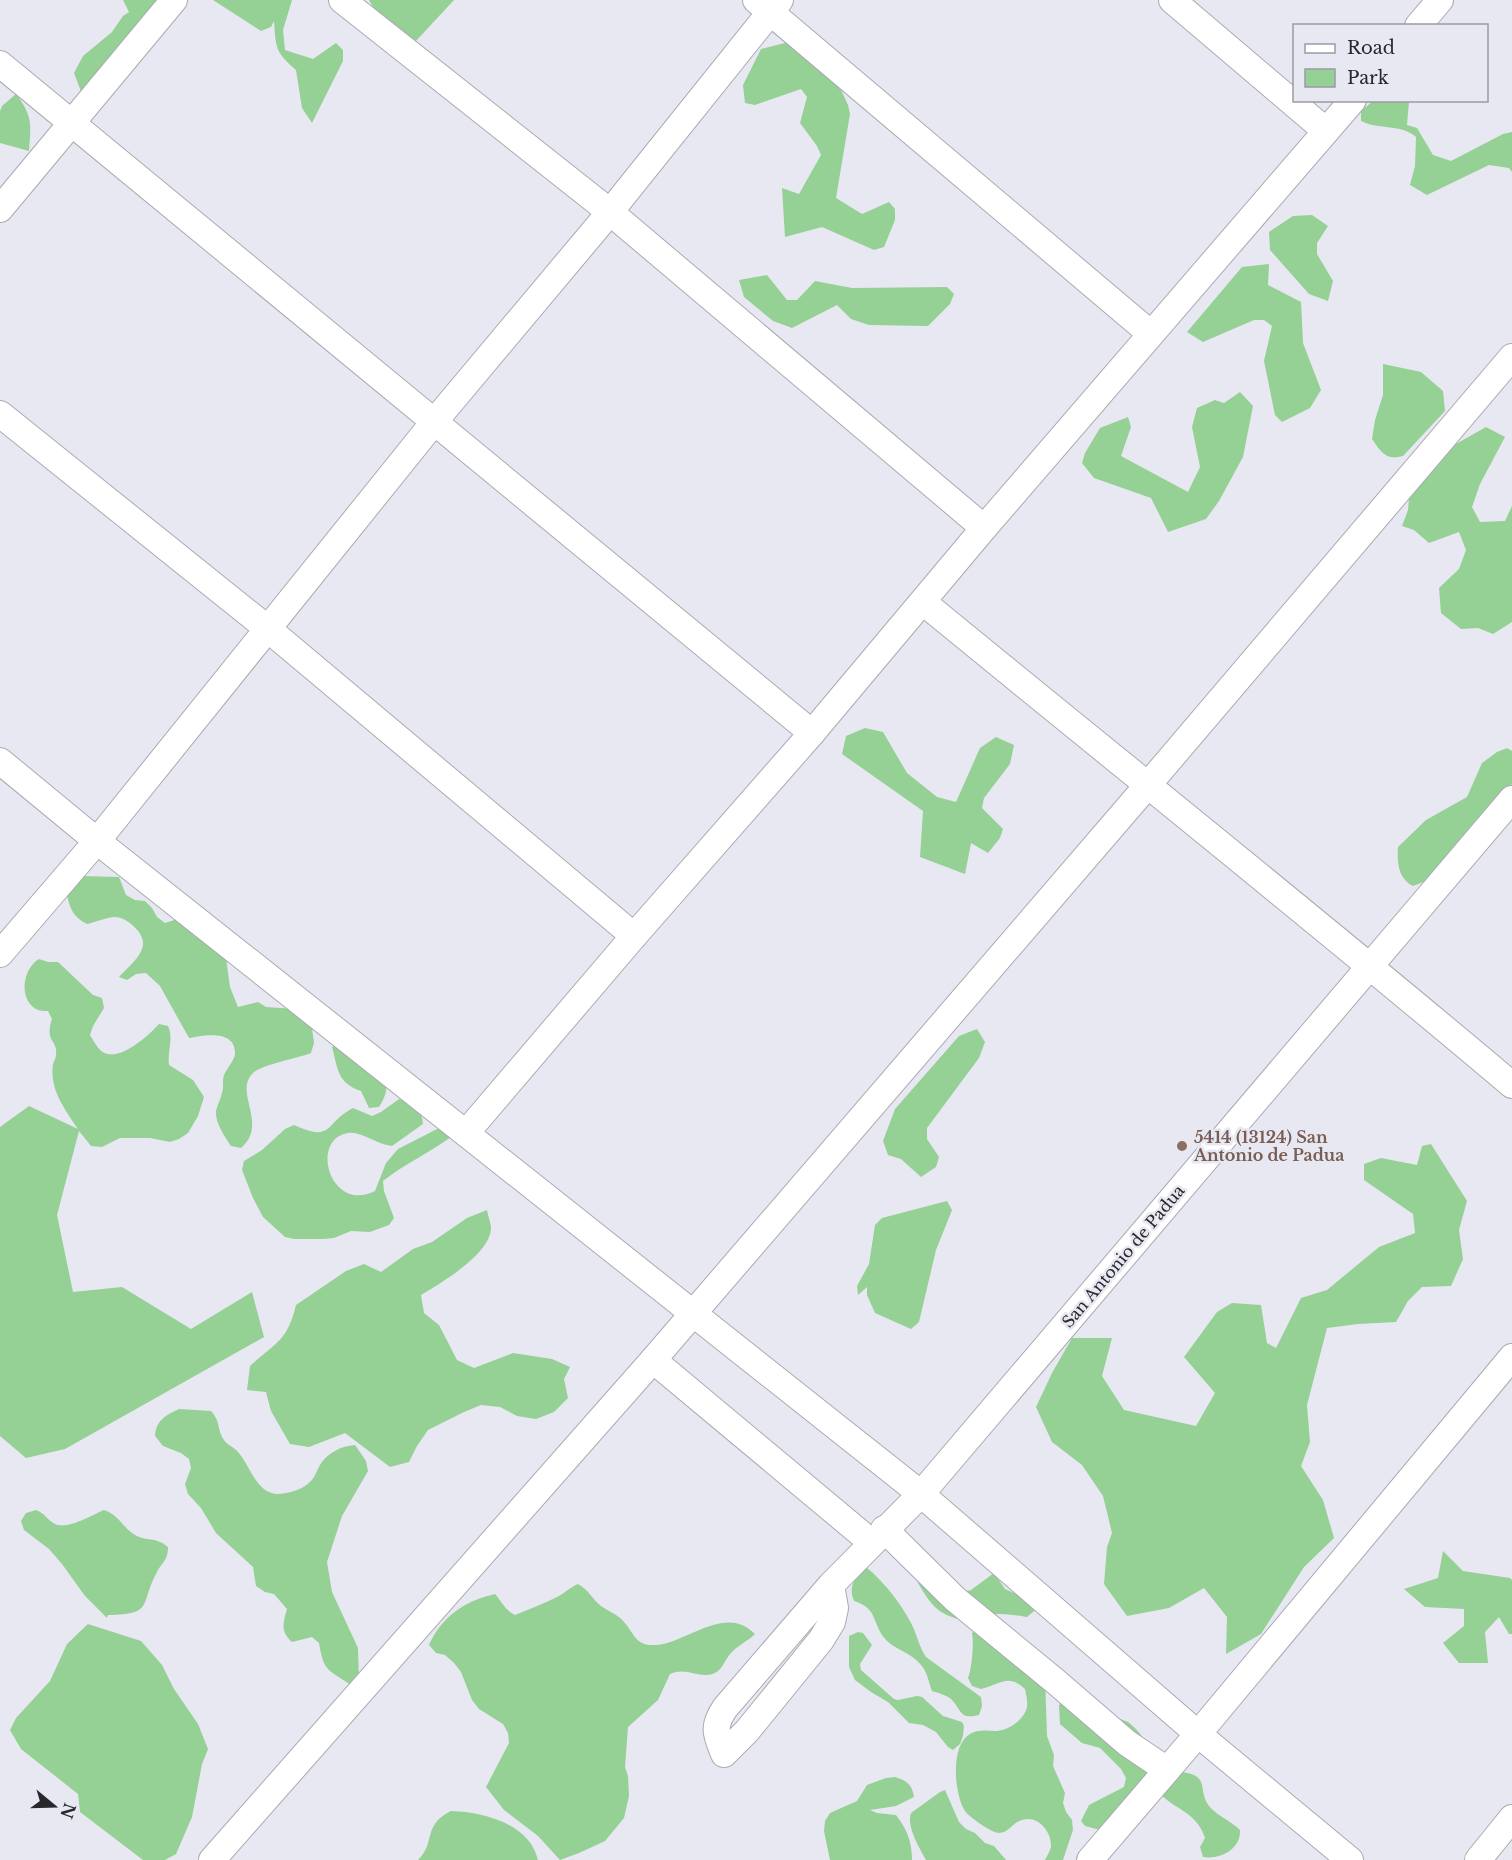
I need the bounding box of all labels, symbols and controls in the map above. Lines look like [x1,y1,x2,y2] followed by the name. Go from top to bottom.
[1293,24,1488,102] legend
[1347,37,1395,59] text: Road
[1347,67,1389,89] text: Park
[1193,1127,1344,1165] place label: 5414 (13124) San Antonio de Padua
[1175,1139,1189,1153] marker: 5414 (13124) San Antonio de Padua
[1057,1180,1189,1331] street label: San Antonio de Padua
[24,1776,84,1836] north arrow
[56,1801,80,1821] text: N

